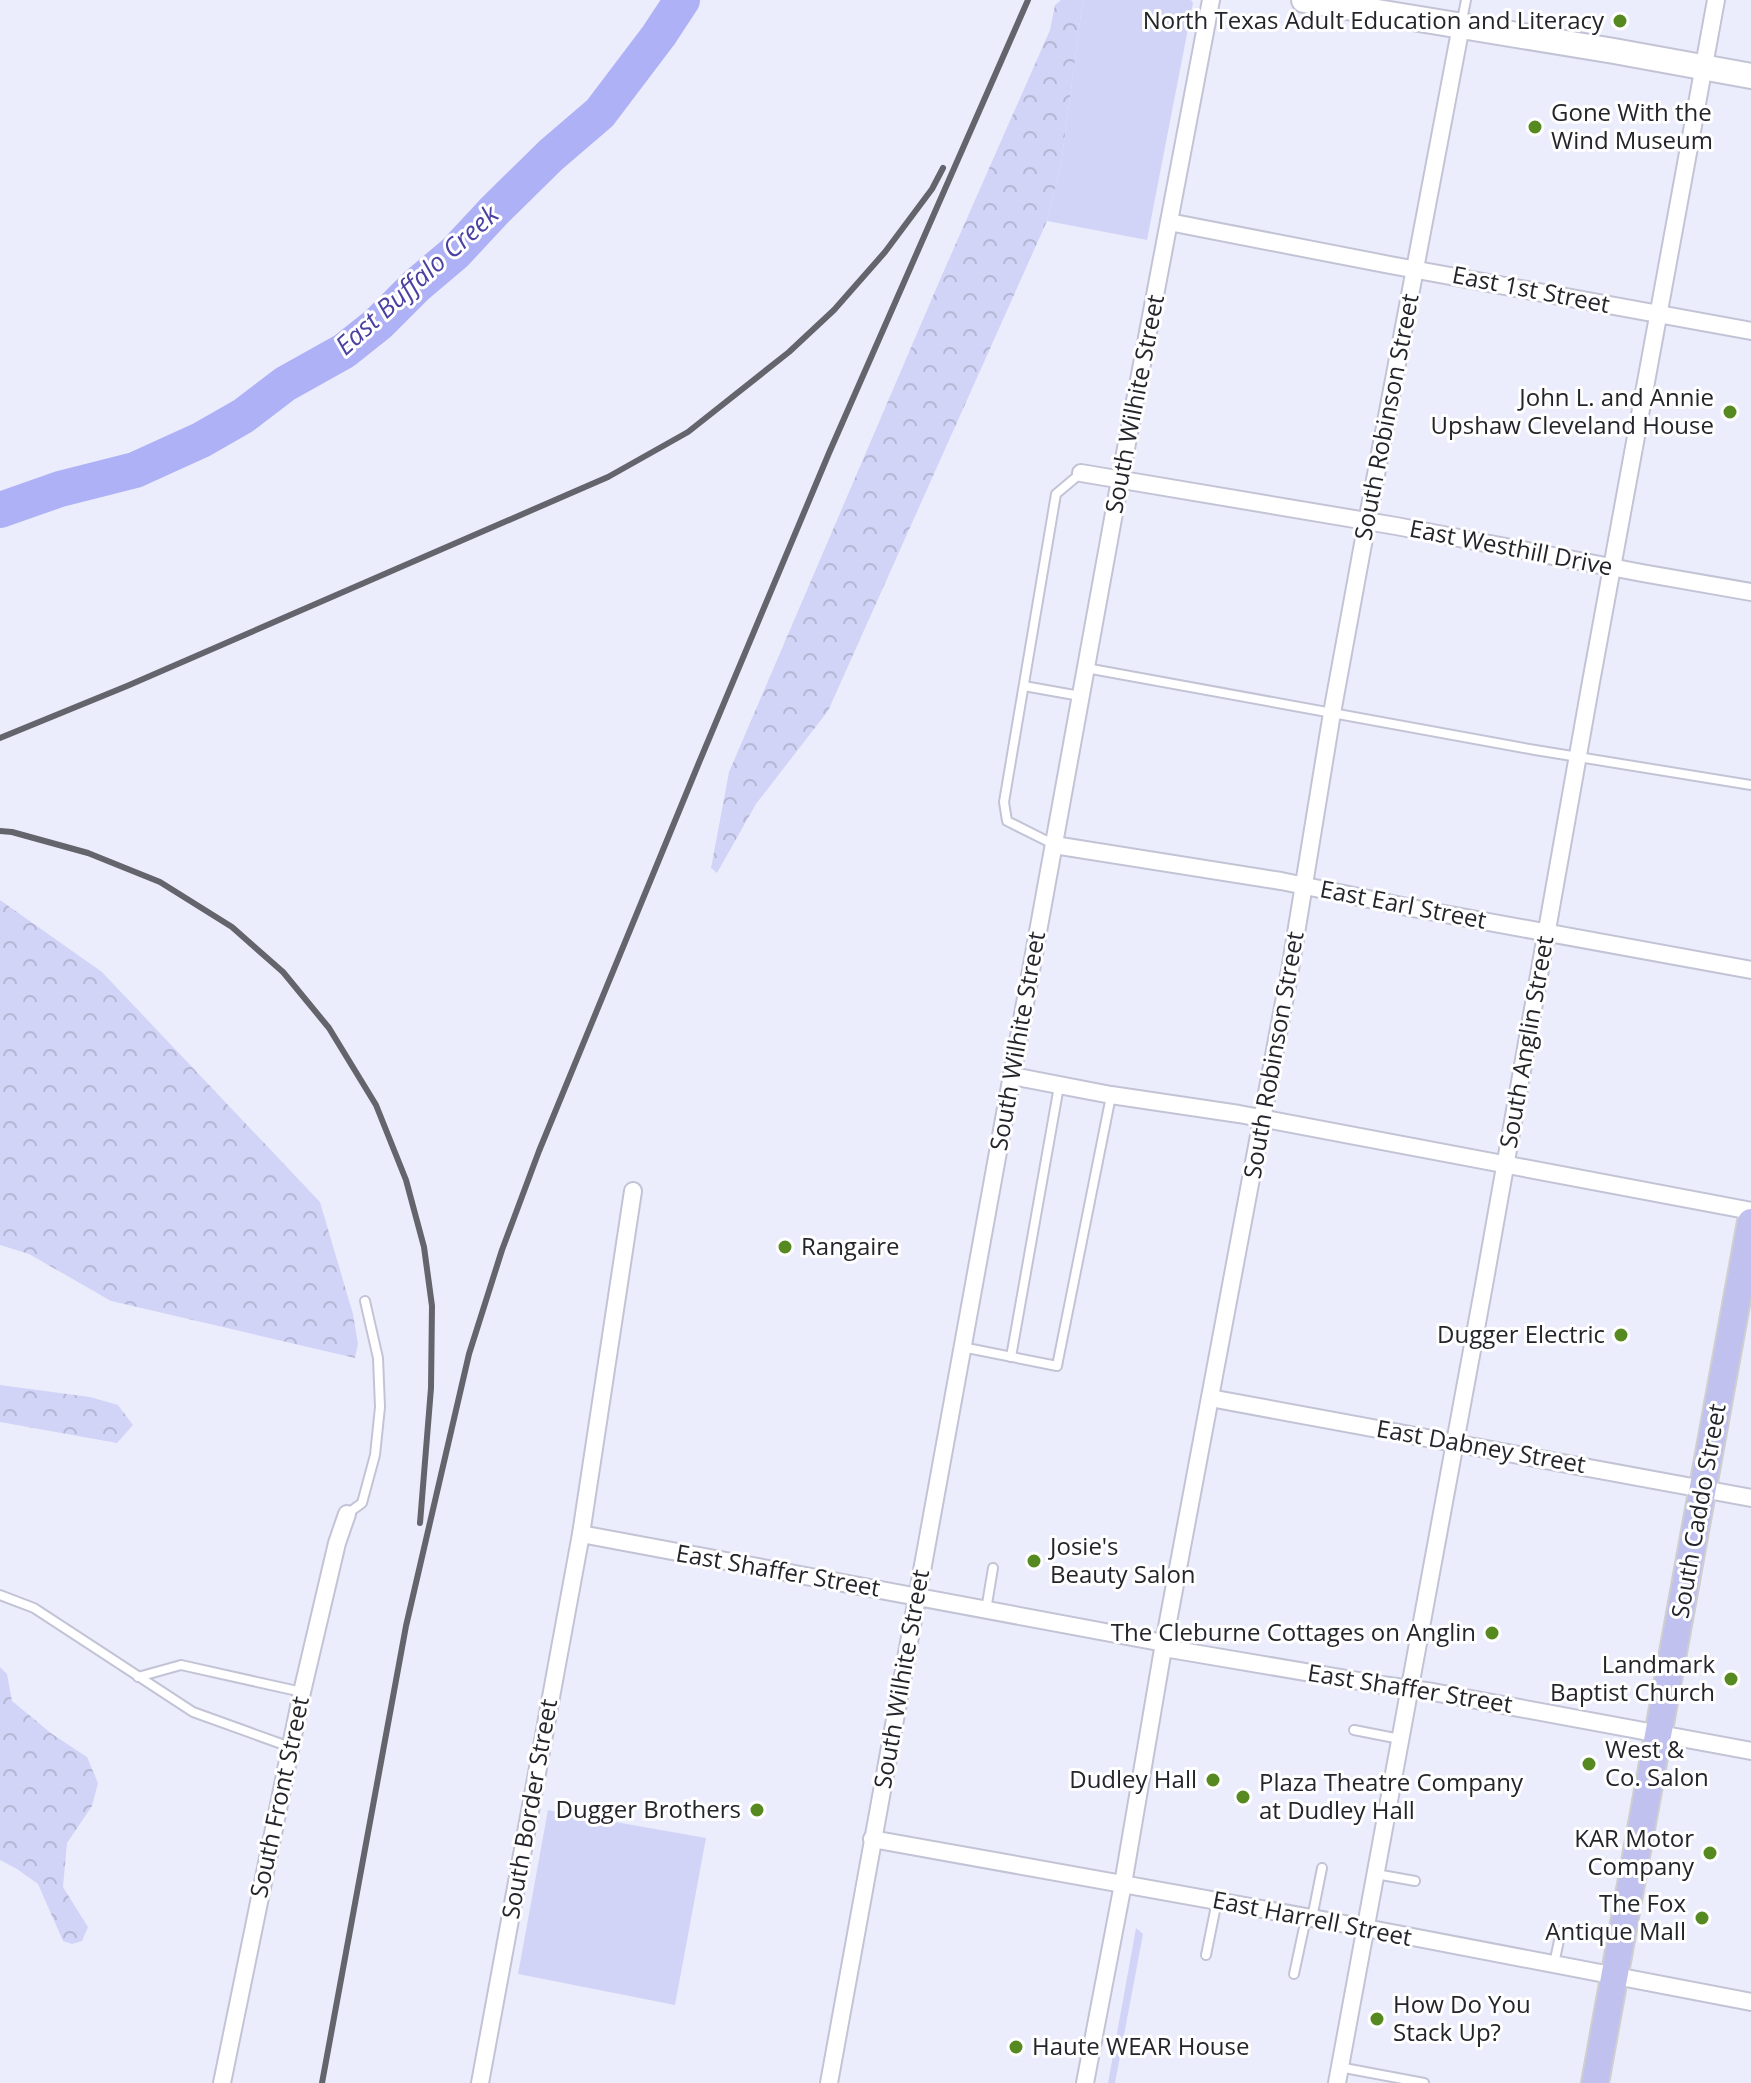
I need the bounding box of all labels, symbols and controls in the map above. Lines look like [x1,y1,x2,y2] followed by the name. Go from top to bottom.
[1143,3,1605,36] place label: North Texas Adult Education and Literacy
[1611,12,1629,30] marker: North Texas Adult Education and Literacy
[1551,95,1713,156] place label: Gone With the Wind Museum
[1526,118,1544,136] marker: Gone With the Wind Museum
[327,195,507,362] water label: East Buffalo Creek
[1450,257,1613,320] street label: East 1st Street
[1345,291,1426,543] street label: South Robinson Street
[1096,292,1171,516] street label: South Wilhite Street
[1431,380,1714,441] place label: John L. and Annie Upshaw Cleveland House
[1721,403,1739,421] marker: John L. and Annie Upshaw Cleveland House
[1407,511,1616,582] street label: East Westhill Drive
[1317,871,1489,936] street label: East Earl Street
[981,928,1052,1153] street label: South Wilhite Street
[1235,929,1311,1181] street label: South Robinson Street
[1491,933,1560,1150] street label: South Anglin Street
[801,1229,900,1262] place label: Rangaire
[776,1238,794,1256] marker: Rangaire
[1437,1317,1605,1350] place label: Dugger Electric
[1612,1326,1630,1344] marker: Dugger Electric
[1662,1401,1733,1621] street label: South Caddo Street
[1374,1411,1588,1480] street label: East Dabney Street
[1048,1529,1196,1590] place label: Josie's Beauty Salon
[674,1535,883,1604] street label: East Shaffer Street
[1025,1552,1043,1570] marker: Josie's Beauty Salon
[865,1566,936,1791] street label: South Wilhite Street
[1111,1615,1476,1648] place label: The Cleburne Cottages on Anglin
[1483,1624,1501,1642] marker: The Cleburne Cottages on Anglin
[1550,1647,1715,1708] place label: Landmark Baptist Church
[1306,1655,1515,1720] street label: East Shaffer Street
[1722,1670,1740,1688] marker: Landmark Baptist Church
[241,1693,316,1900] street label: South Front Street
[493,1696,564,1921] street label: South Border Street
[1605,1732,1709,1793] place label: West & Co. Salon
[1580,1755,1598,1773] marker: West & Co. Salon
[1069,1762,1197,1795] place label: Dudley Hall
[1259,1765,1524,1826] place label: Plaza Theatre Company at Dudley Hall
[1204,1771,1222,1789] marker: Dudley Hall
[1234,1788,1252,1806] marker: Plaza Theatre Company at Dudley Hall
[556,1792,741,1825] place label: Dugger Brothers
[748,1801,766,1819] marker: Dugger Brothers
[1574,1821,1695,1882] place label: KAR Motor Company
[1701,1844,1719,1862] marker: KAR Motor Company
[1210,1882,1415,1953] street label: East Harrell Street
[1545,1886,1686,1947] place label: The Fox Antique Mall
[1693,1909,1711,1927] marker: The Fox Antique Mall
[1393,1987,1531,2048] place label: How Do You Stack Up?
[1368,2010,1386,2028] marker: How Do You Stack Up?
[1032,2029,1250,2062] place label: Haute WEAR House
[1007,2038,1025,2056] marker: Haute WEAR House

